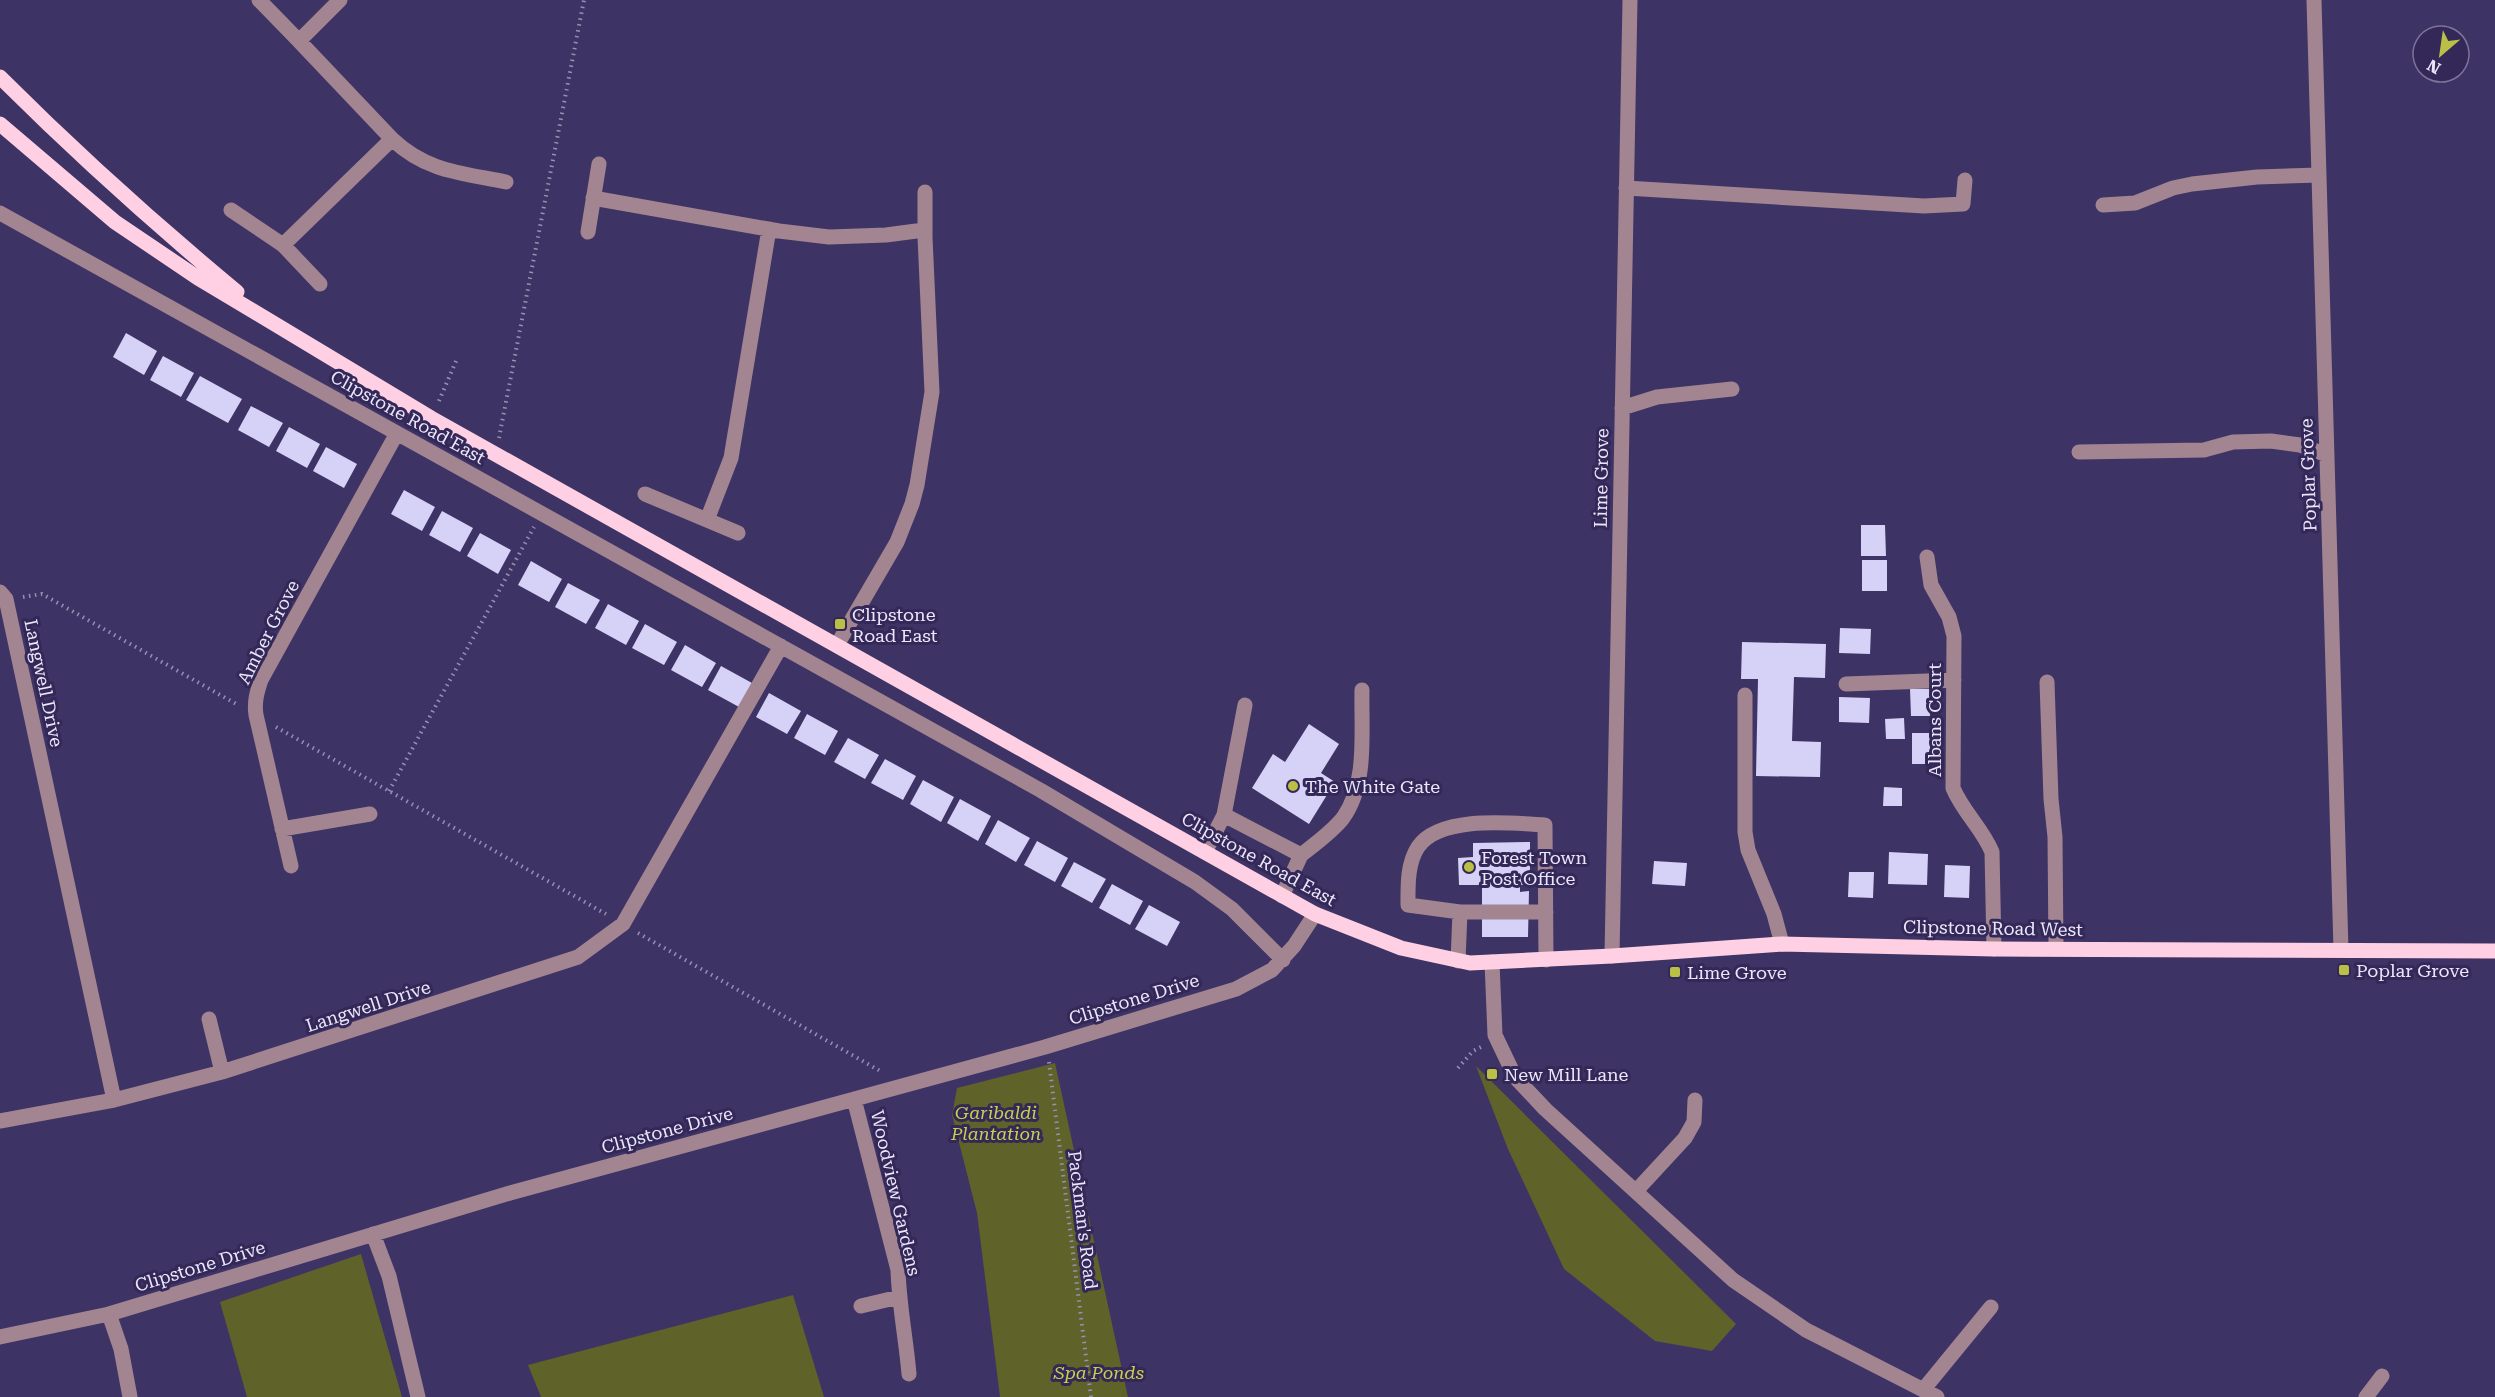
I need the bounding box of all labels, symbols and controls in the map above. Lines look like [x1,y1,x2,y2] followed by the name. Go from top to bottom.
[2411,24,2471,84] north arrow
[2424,55,2444,78] text: N
[327,366,489,468] street label: Clipstone Road East
[2296,418,2320,532] street label: Poplar Grove
[1590,428,1612,528] street label: Lime Grove
[233,576,303,688] street label: Amber Grove
[852,604,938,646] place label: Clipstone Road East
[20,617,68,749] street label: Langwell Drive
[833,617,847,631] marker: Clipstone Road East
[1924,663,1945,777] street label: Albans Court
[1305,776,1440,797] place label: The White Gate
[1286,779,1300,793] marker: The White Gate
[1178,808,1340,910] street label: Clipstone Road East
[1481,847,1587,889] place label: Forest Town Post Office
[1462,860,1476,874] marker: Forest Town Post Office
[1903,916,2083,940] street label: Clipstone Road West
[2356,960,2469,981] place label: Poplar Grove
[1687,962,1787,983] place label: Lime Grove
[2337,963,2351,977] marker: Poplar Grove
[1668,965,1682,979] marker: Lime Grove
[1066,969,1202,1029] street label: Clipstone Drive
[303,976,433,1036] street label: Langwell Drive
[1504,1064,1629,1085] place label: New Mill Lane
[1485,1067,1499,1081] marker: New Mill Lane
[599,1102,735,1158] street label: Clipstone Drive
[950,1102,1041,1144] park label: Garibaldi Plantation
[867,1108,925,1278] street label: Woodview Gardens
[1064,1149,1102,1291] street label: Packman's Road
[132,1236,268,1296] street label: Clipstone Drive
[1053,1362,1144,1383] park label: Spa Ponds

